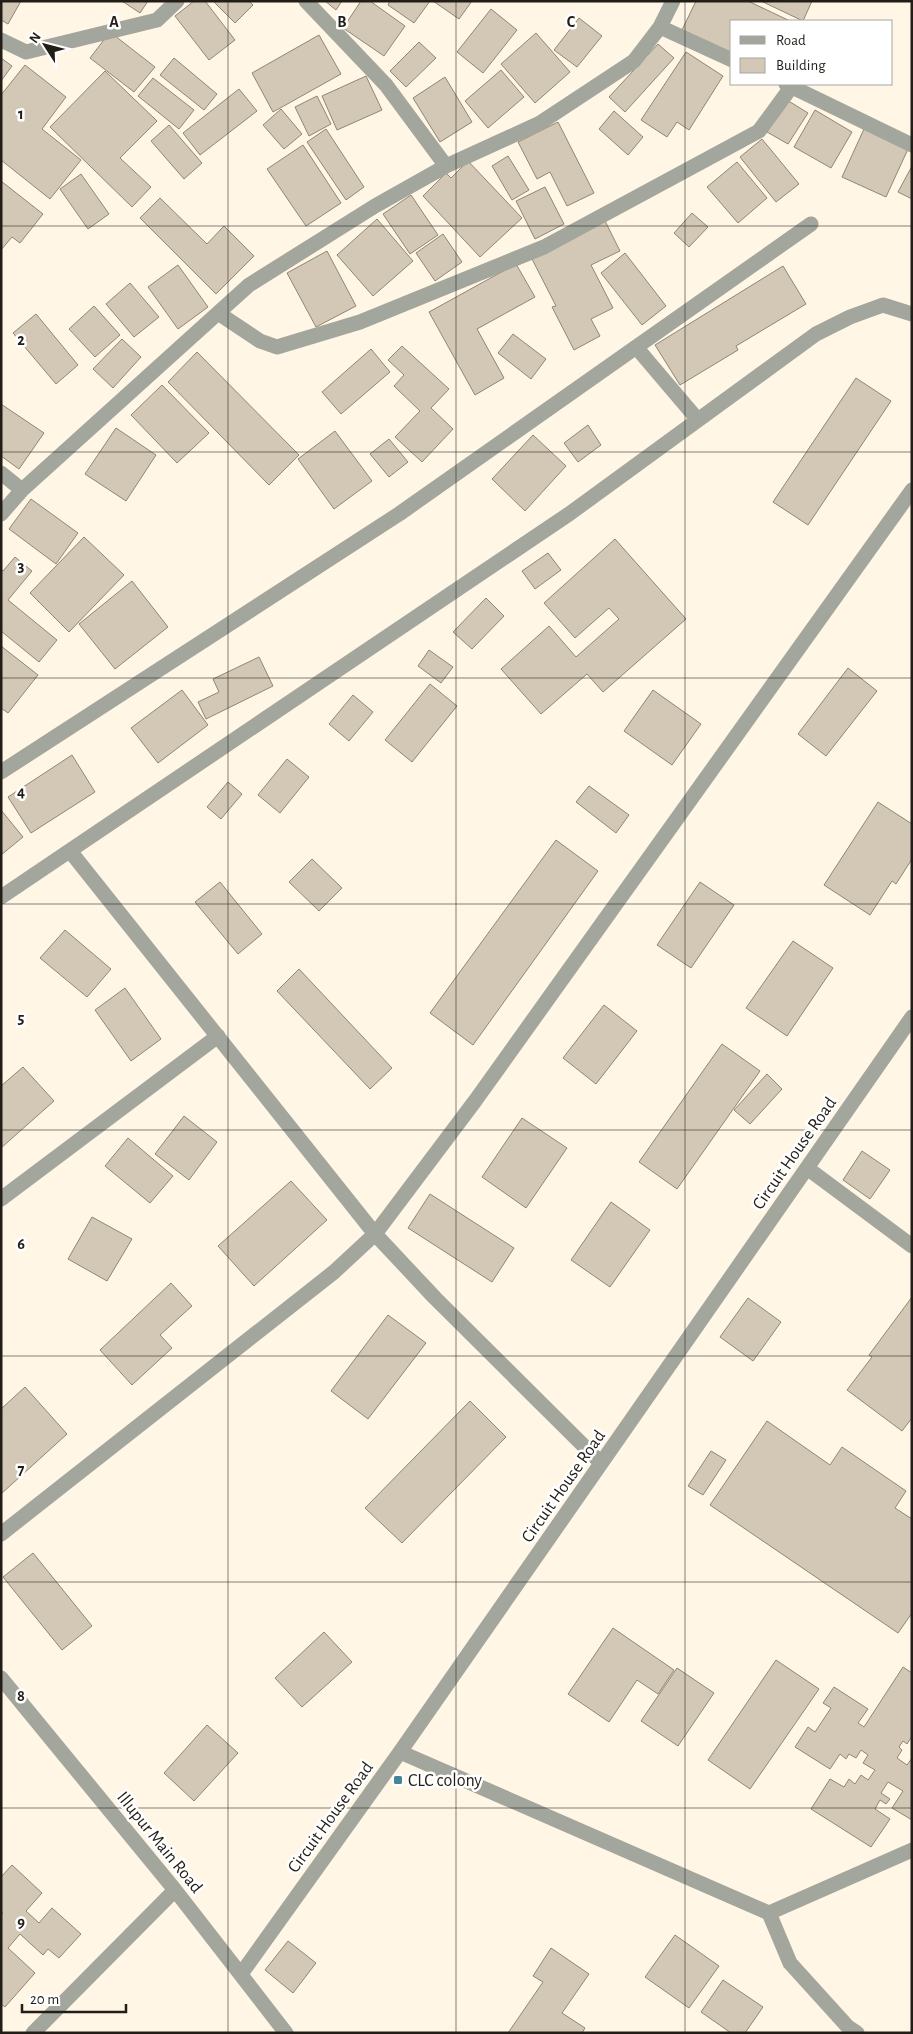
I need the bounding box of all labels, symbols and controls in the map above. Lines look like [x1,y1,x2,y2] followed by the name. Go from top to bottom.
[109,14,119,30] text: A
[337,14,347,30] text: B
[567,14,576,30] text: C
[20,20,70,70] north arrow
[730,20,893,85] legend
[27,30,44,46] text: N
[776,33,806,48] text: Road
[776,58,826,73] text: Building
[18,106,24,122] text: 1
[17,332,25,348] text: 2
[18,558,25,574] text: 3
[17,784,25,800] text: 4
[18,1010,25,1026] text: 5
[749,1094,840,1213] street label: Circuit House Road
[17,1236,25,1252] text: 6
[518,1427,609,1546] street label: Circuit House Road
[18,1462,25,1478] text: 7
[17,1688,25,1704] text: 8
[285,1759,377,1876] street label: Circuit House Road
[408,1772,482,1790] place label: CLC colony
[392,1774,404,1786] marker: CLC colony
[113,1789,205,1897] street label: Illupur Main Road
[17,1914,25,1930] text: 9
[22,1982,126,2014] scale bar
[30,1992,59,2007] text: 20 m

